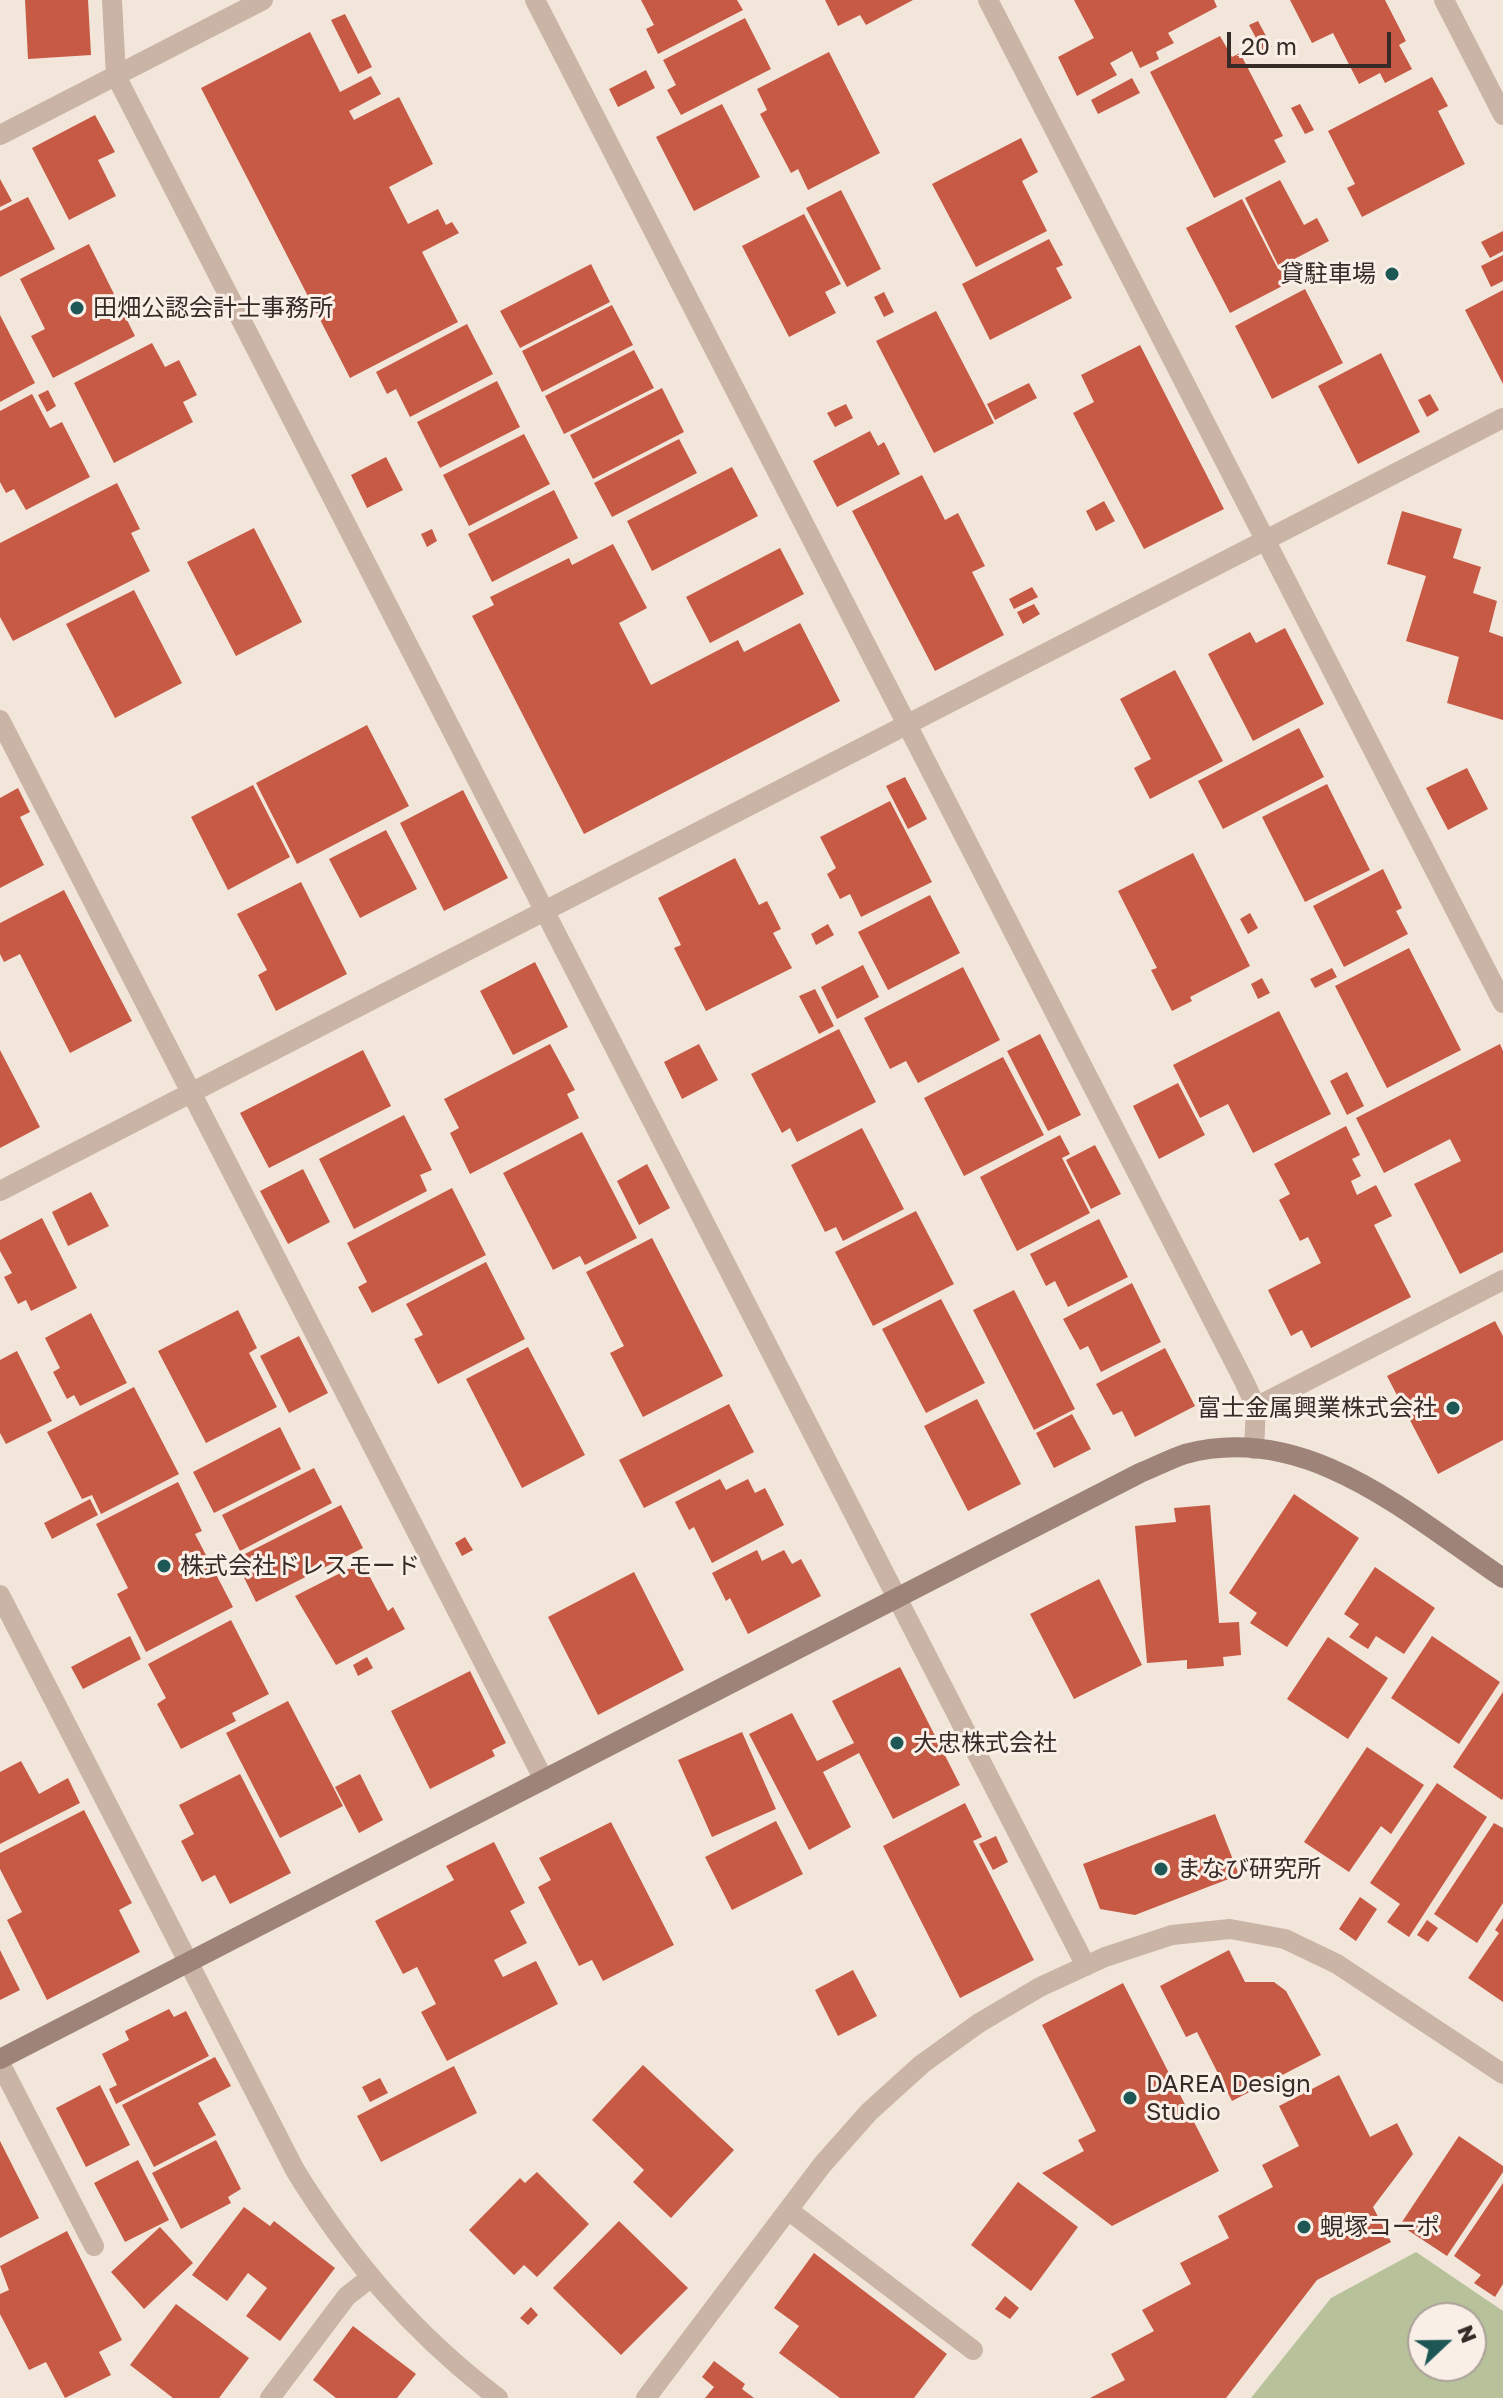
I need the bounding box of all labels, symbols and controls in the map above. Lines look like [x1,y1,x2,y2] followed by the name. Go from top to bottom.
[1231,16,1395,66] scale bar
[1241,31,1297,60] text: 20 m
[1280,260,1376,288] place label: 貸駐車場
[1383,265,1401,283] marker: 貸駐車場
[93,294,333,322] place label: 田畑公認会計士事務所
[68,299,86,317] marker: 田畑公認会計士事務所
[1197,1394,1437,1422] place label: 富士金属興業株式会社
[1444,1399,1462,1417] marker: 富士金属興業株式会社
[180,1552,420,1580] place label: 株式会社ドレスモード
[155,1557,173,1575] marker: 株式会社ドレスモード
[913,1729,1057,1757] place label: 大忠株式会社
[888,1734,906,1752] marker: 大忠株式会社
[1177,1855,1321,1883] place label: まなび研究所
[1152,1860,1170,1878] marker: まなび研究所
[1146,2070,1311,2126] place label: DAREA Design Studio
[1121,2089,1139,2107] marker: DAREA Design Studio
[1320,2213,1440,2241] place label: 蜆塚コーポ
[1295,2218,1313,2236] marker: 蜆塚コーポ
[1407,2302,1487,2382] north arrow
[1452,2321,1484,2346] text: N

